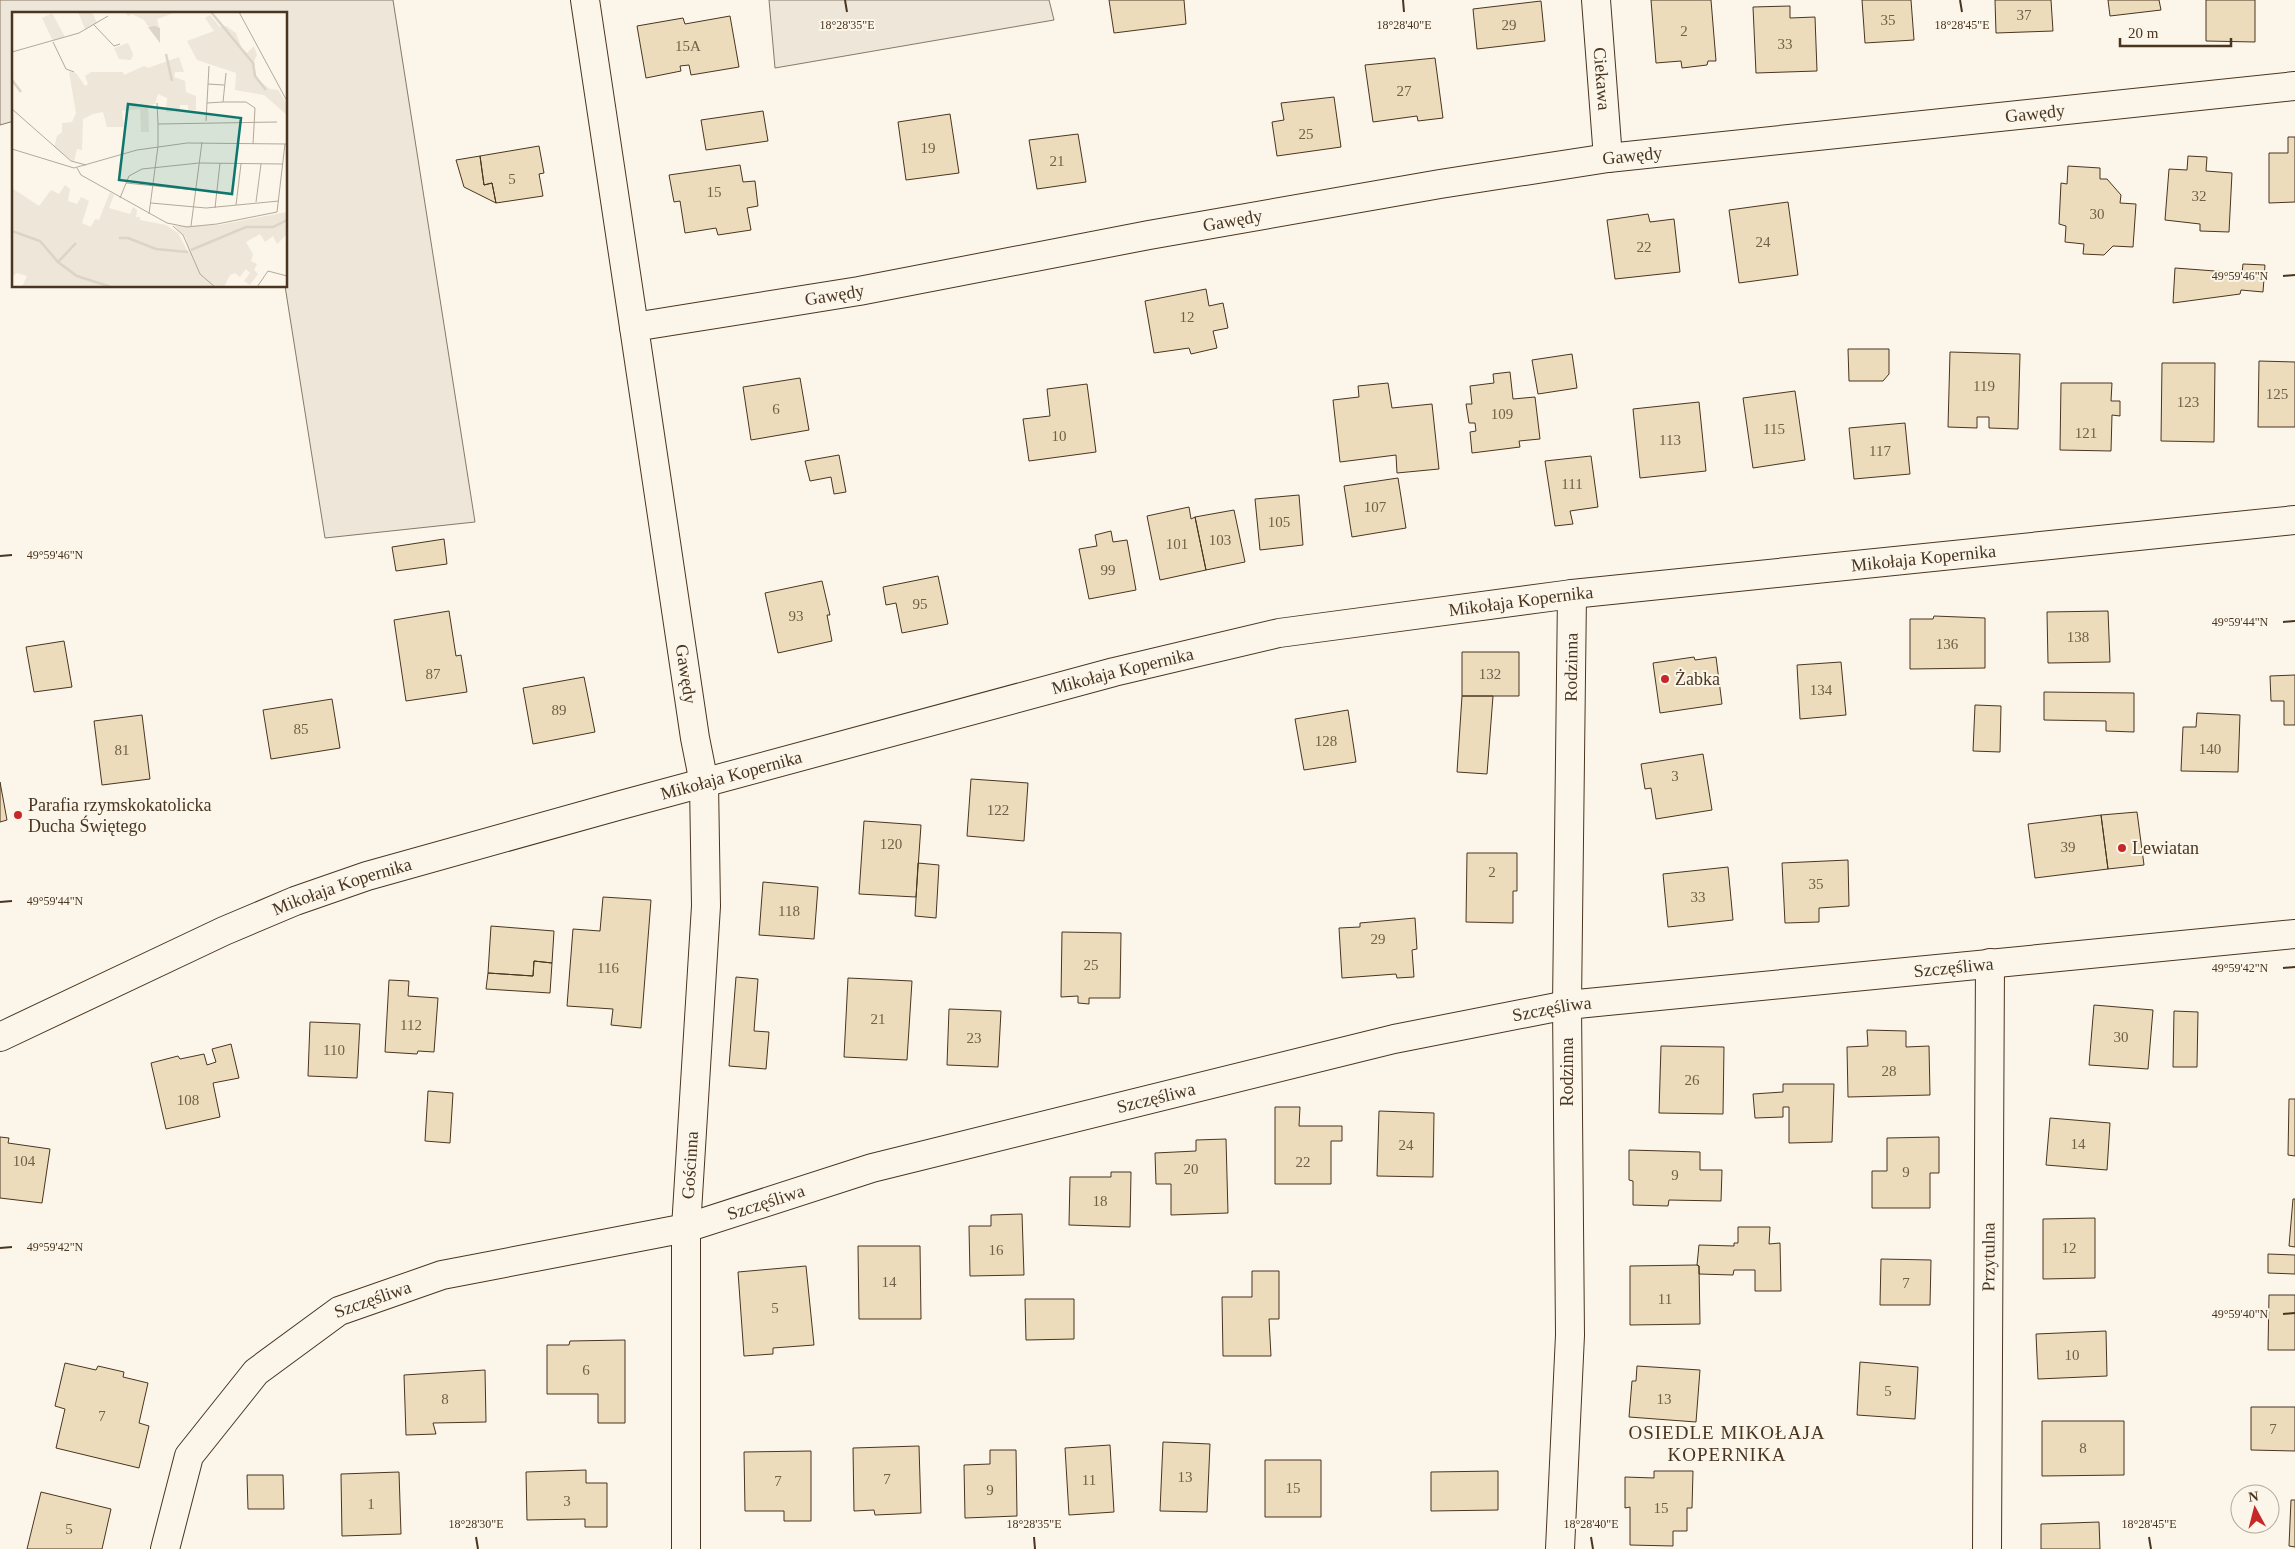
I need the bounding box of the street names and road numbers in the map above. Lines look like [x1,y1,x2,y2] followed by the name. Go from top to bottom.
[1590,47,1614,111] street label: Ciekawa
[2004,100,2066,126] street label: Gawędy
[1601,142,1663,169] street label: Gawędy
[1201,205,1264,235] street label: Gawędy
[803,280,866,310] street label: Gawędy
[1850,541,1997,575] street label: Mikołaja Kopernika
[1447,582,1594,620] street label: Mikołaja Kopernika
[1561,633,1582,702] street label: Rodzinna
[671,643,701,705] street label: Gawędy
[1049,644,1195,698] street label: Mikołaja Kopernika
[658,747,804,804] street label: Mikołaja Kopernika
[269,854,414,919] street label: Mikołaja Kopernika
[1913,953,1994,981] street label: Szczęśliwa
[1511,993,1592,1026] street label: Szczęśliwa
[1557,1038,1577,1107] street label: Rodzinna
[1115,1079,1197,1117] street label: Szczęśliwa
[678,1131,702,1200] street label: Gościnna
[725,1180,807,1224] street label: Szczęśliwa
[1978,1222,1999,1292] street label: Przytulna
[331,1277,414,1322] street label: Szczęśliwa

